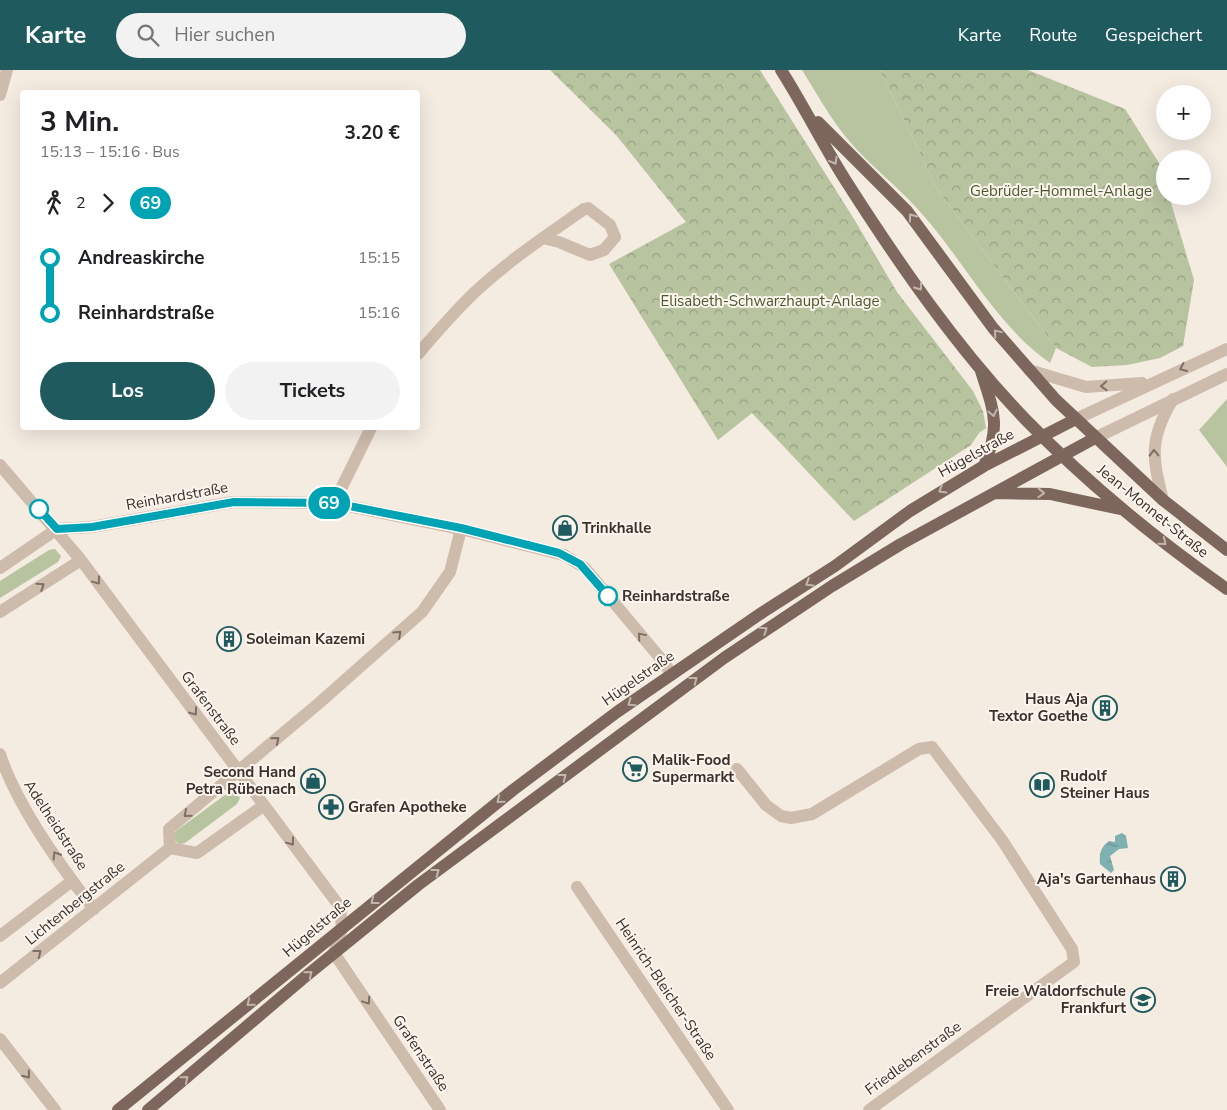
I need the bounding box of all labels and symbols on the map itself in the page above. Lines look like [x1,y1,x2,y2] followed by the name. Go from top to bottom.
[828,155,838,164] one-way arrow
[970,181,1152,201] park label: Gebrüder-Hommel-Anlage
[909,214,917,223] one-way arrow
[913,281,922,291] one-way arrow
[660,291,880,311] park label: Elisabeth-Schwarzhaupt-Anlage
[994,329,1003,338] one-way arrow
[1179,361,1188,372] one-way arrow
[1099,381,1107,392] one-way arrow
[987,409,998,418] one-way arrow
[934,424,1018,482] street label: Hügelstraße
[1149,448,1160,456] one-way arrow
[1092,459,1213,562] street label: Jean-Monnet-Straße
[124,477,230,515] street label: Reinhardstraße
[939,484,948,494] one-way arrow
[306,487,352,519] line badge: 69
[1037,488,1045,499] one-way arrow
[29,499,49,519] unlabelled marker
[552,515,578,541] shop icon: Trinkhalle
[582,518,651,538] place label: Trinkhalle
[1158,536,1167,545] one-way arrow
[91,575,100,585] one-way arrow
[805,577,814,586] one-way arrow
[35,583,44,592] one-way arrow
[598,586,618,606] marker: Reinhardstraße
[622,586,730,606] place label: Reinhardstraße
[216,626,242,652] building icon: Soleiman Kazemi
[758,627,768,636] one-way arrow
[246,629,365,649] place label: Soleiman Kazemi
[393,631,402,640] one-way arrow
[639,633,647,642] one-way arrow
[598,646,678,710] street label: Hügelstraße
[176,667,246,749] street label: Grafenstraße
[688,678,697,686] one-way arrow
[989,689,1088,726] place label: Haus Aja Textor Goethe
[1092,695,1118,721] building icon: Haus Aja Textor Goethe
[627,697,636,706] one-way arrow
[188,706,197,716] one-way arrow
[270,737,279,746] one-way arrow
[652,750,734,787] place label: Malik-Food Supermarkt
[622,756,648,782] supermarket icon: Malik-Food Supermarkt
[186,762,296,799] place label: Second Hand Petra Rübenach
[1060,766,1150,803] place label: Rudolf Steiner Haus
[300,768,326,794] shop icon: Second Hand Petra Rübenach
[1029,772,1055,798] library icon: Rudolf Steiner Haus
[557,774,566,782] one-way arrow
[19,776,93,874] street label: Adelheidstraße
[318,794,344,820] pharmacy icon: Grafen Apotheke
[497,794,506,803] one-way arrow
[348,797,467,817] place label: Grafen Apotheke
[184,808,193,817] one-way arrow
[285,836,293,845] one-way arrow
[53,851,62,861] one-way arrow
[21,857,129,949] street label: Lichtenbergstraße
[1160,866,1186,892] building icon: Aja's Gartenhaus
[430,869,440,878] one-way arrow
[1037,869,1156,889] place label: Aja's Gartenhaus
[278,892,356,962] street label: Hügelstraße
[370,896,379,905] one-way arrow
[611,914,721,1064] street label: Heinrich-Bleicher-Straße
[32,951,41,959] one-way arrow
[303,971,312,979] one-way arrow
[985,981,1126,1018] place label: Freie Waldorfschule Frankfurt
[1130,987,1156,1013] school or university icon: Freie Waldorfschule Frankfurt
[361,995,370,1004] one-way arrow
[247,998,256,1006] one-way arrow
[388,1011,454,1095] street label: Grafenstraße
[861,1016,965,1100] street label: Friedlebenstraße
[22,1069,31,1078] one-way arrow
[179,1076,188,1084] one-way arrow

